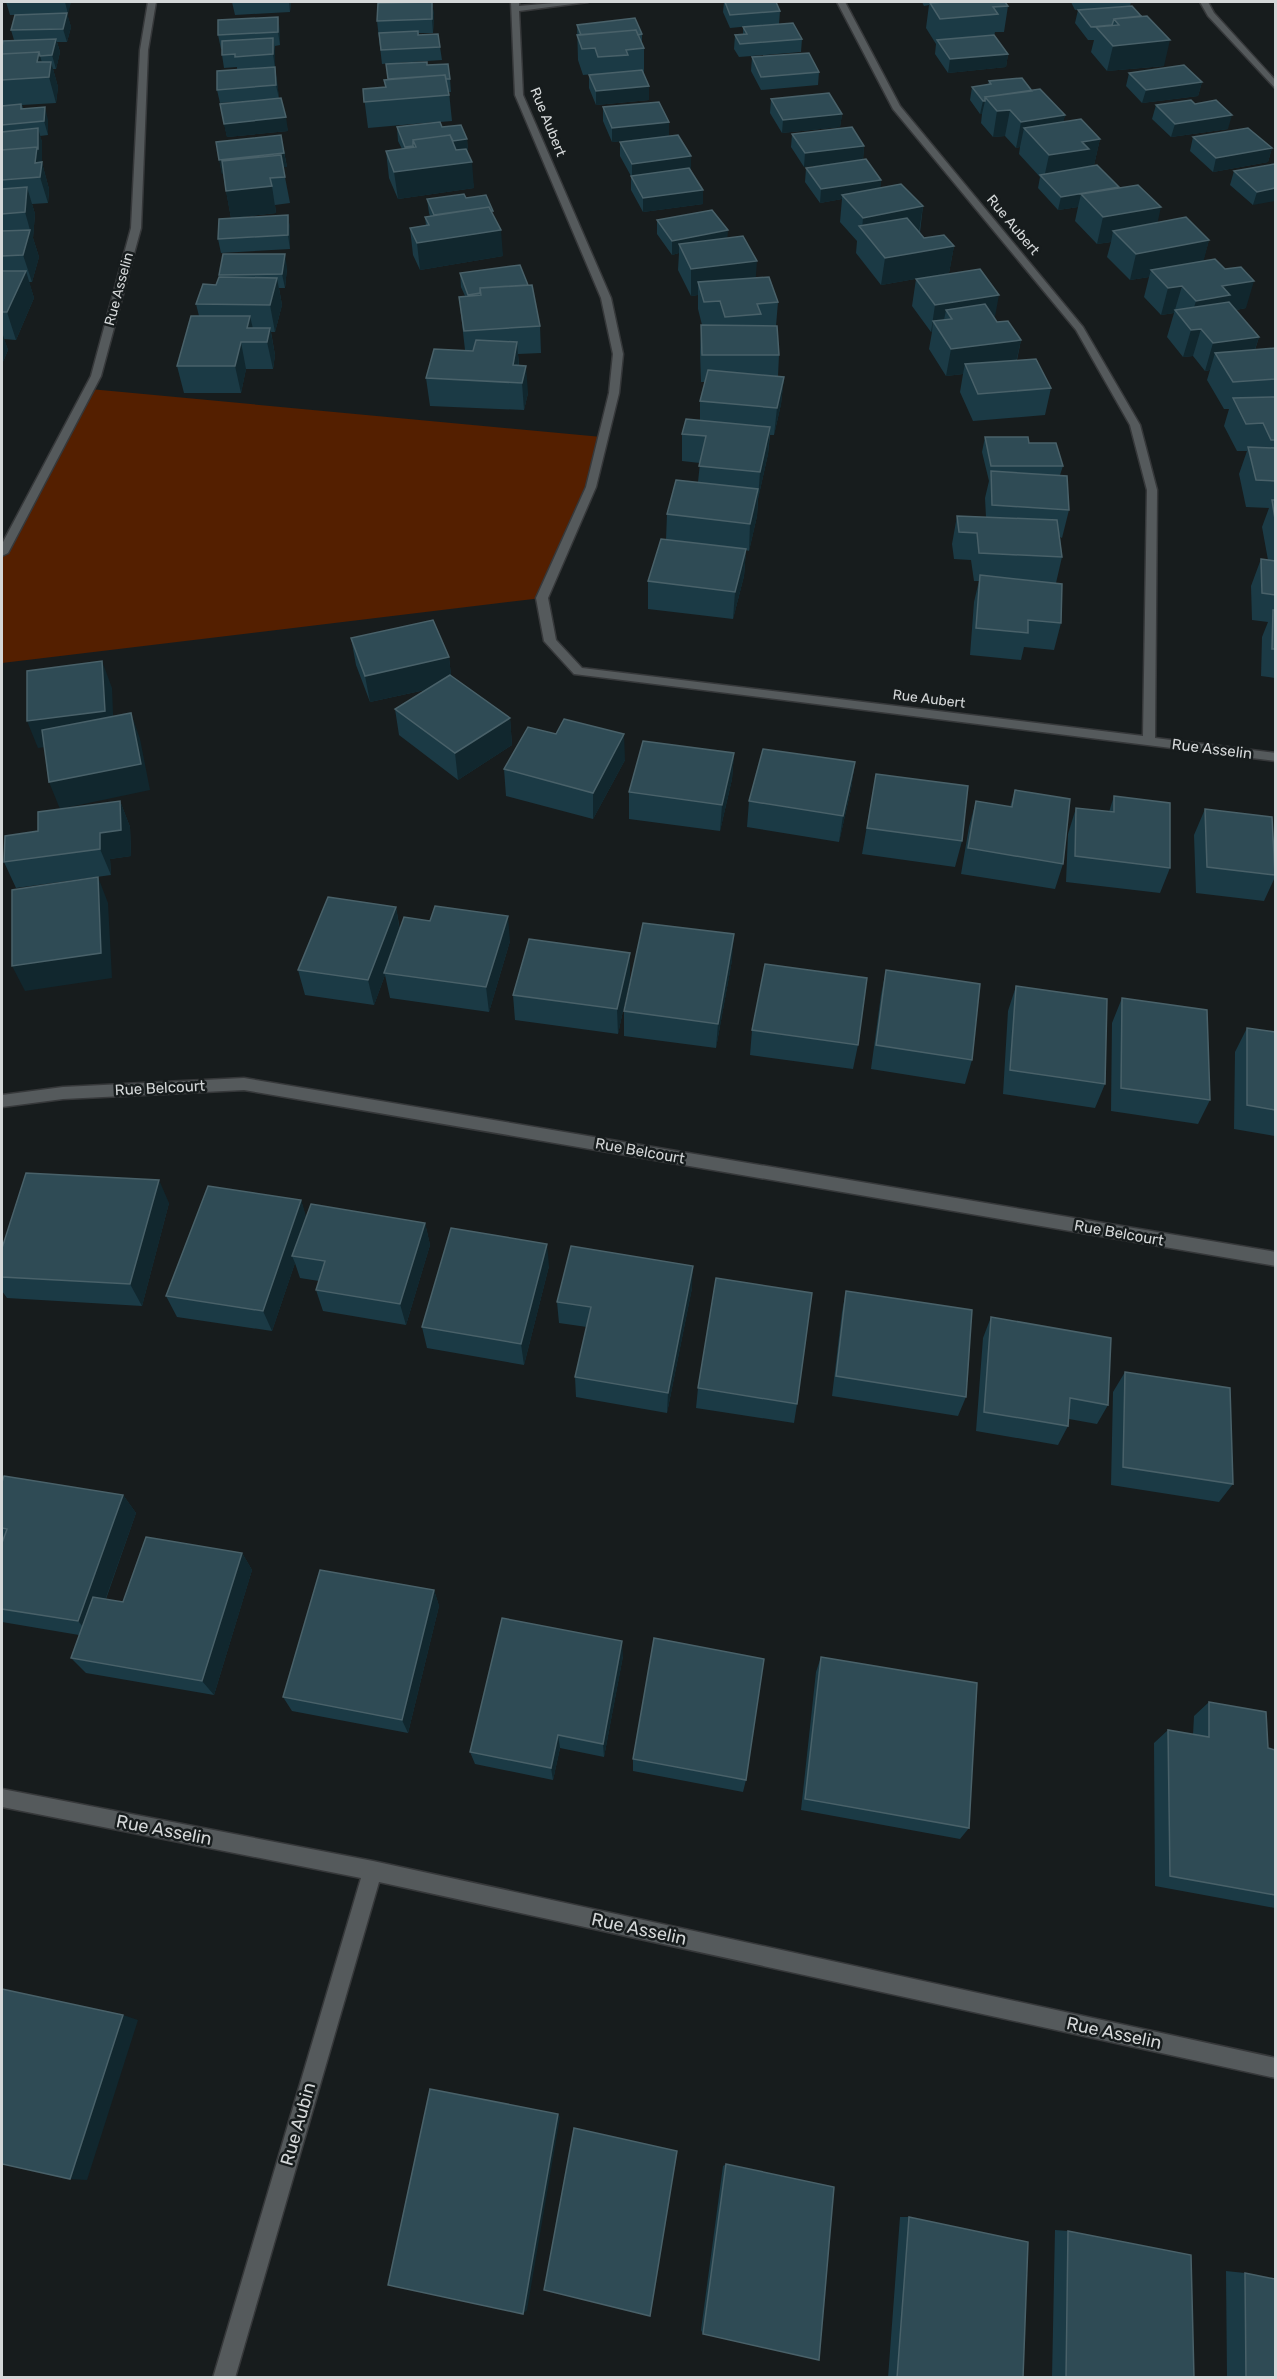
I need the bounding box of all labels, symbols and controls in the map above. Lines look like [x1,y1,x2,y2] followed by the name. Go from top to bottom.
[526,85,570,160] street label: Rue Aubert
[983,192,1043,259] street label: Rue Aubert
[101,250,137,328] street label: Rue Asselin
[892,686,967,712] street label: Rue Aubert
[1171,735,1253,763] street label: Rue Asselin
[114,1077,206,1099] street label: Rue Belcourt
[594,1134,686,1168] street label: Rue Belcourt
[1073,1216,1165,1250] street label: Rue Belcourt
[114,1810,214,1850] street label: Rue Asselin
[589,1908,689,1950] street label: Rue Asselin
[1064,2012,1164,2054] street label: Rue Asselin
[276,2080,320,2168] street label: Rue Aubin

